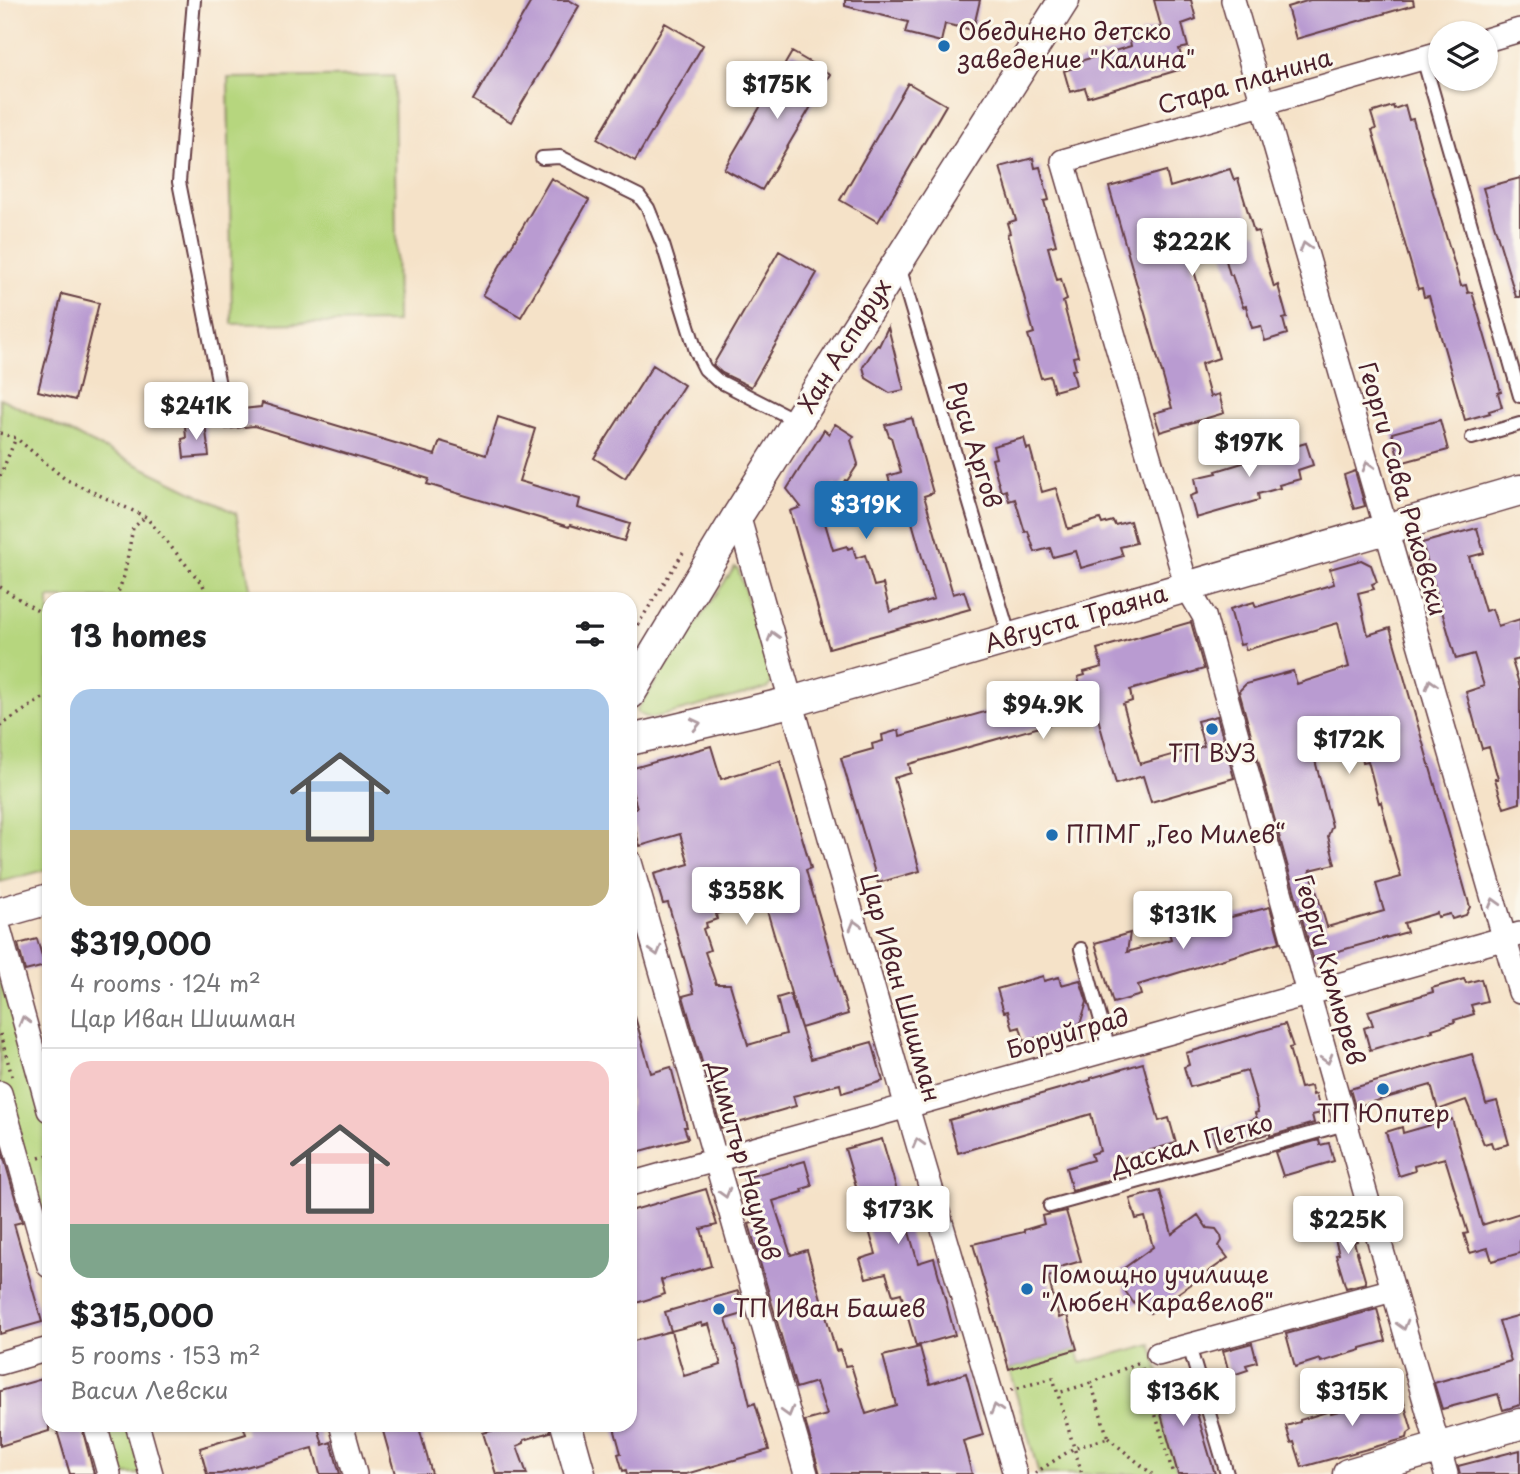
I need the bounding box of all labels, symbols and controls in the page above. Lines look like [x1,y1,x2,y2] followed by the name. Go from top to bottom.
[957,12,1195,76] place label: Обединено детско заведение "Калина"
[1428,21,1498,91] map controls
[1428,21,1498,91] button: layers
[936,38,952,54] marker: Обединено детско заведение "Калина"
[1153,38,1336,122] street label: Стара планина
[728,61,826,121] pin: $175K
[742,66,812,101] text: $175K
[1143,218,1241,278] pin: $222K
[1153,223,1231,258] text: $222K
[1298,241,1313,253] one-way arrow
[788,271,899,419] street label: Хан Аспарух
[1350,357,1457,620] street label: Георги Сава Раковски
[940,377,1012,512] street label: Руси Аргов
[147,382,245,442] pin: $241K
[160,387,232,422] text: $241K
[1200,420,1298,479] pin: $197K
[1214,424,1284,459] text: $197K
[1361,460,1376,472] one-way arrow
[817,482,915,541] pin: $319K
[831,486,901,521] text: $319K
[980,574,1171,660] street label: Августа Траяна
[70,612,207,657] text: 13 homes
[571,615,609,653] icon: filters
[766,630,781,642] one-way arrow
[1425,679,1439,691] one-way arrow
[986,682,1100,741] pin: $94.9K
[1003,686,1083,721] text: $94.9K
[1300,716,1398,776] pin: $172K
[690,718,702,733] one-way arrow
[1204,721,1220,737] marker: ТП ВУЗ
[1313,721,1385,756] text: $172K
[277,734,403,860] icon: home
[1168,734,1256,770] place label: ТП ВУЗ
[1066,815,1285,851] place label: ППМГ „Гео Милев“
[1044,827,1060,843] marker: ППМГ „Гео Милев“
[697,867,795,927] pin: $358K
[852,869,952,1106] street label: Цар Иван Шишман
[1286,870,1375,1069] street label: Георги Кюмюрев
[708,872,784,907] text: $358K
[1134,892,1232,951] pin: $131K
[1149,896,1217,931] text: $131K
[1488,897,1503,909] one-way arrow
[848,919,863,931] one-way arrow
[70,920,211,965] text: $319,000
[647,945,662,957] one-way arrow
[70,965,261,1000] text: 4 rooms · 124 m²
[1002,997,1133,1067] street label: Боруйград
[70,1000,296,1035] text: Цар Иван Шишман
[18,1015,33,1027] one-way arrow
[1318,1053,1333,1065] one-way arrow
[699,1055,791,1264] street label: Димитър Наумов
[1375,1081,1391,1097] marker: ТП Юпитер
[1316,1094,1450,1130] place label: ТП Юпитер
[1105,1103,1277,1184] street label: Даскал Петко
[277,1106,403,1232] icon: home
[911,1138,926,1150] one-way arrow
[849,1186,947,1246] pin: $173K
[717,1187,731,1199] one-way arrow
[862,1191,934,1226] text: $173K
[1299,1196,1397,1256] pin: $225K
[1309,1201,1387,1236] text: $225K
[1041,1255,1274,1319] place label: Помощно училище "Любен Каравелов"
[1019,1281,1035,1297] marker: Помощно училище "Любен Каравелов"
[733,1289,926,1325] place label: ТП Иван Башев
[70,1292,214,1337] text: $315,000
[711,1301,727,1317] marker: ТП Иван Башев
[1395,1319,1409,1331] one-way arrow
[70,1337,261,1372] text: 5 rooms · 153 m²
[1134,1368,1232,1428] pin: $136K
[1303,1368,1401,1428] pin: $315K
[70,1372,228,1407] text: Васил Левски
[1146,1373,1220,1408] text: $136K
[1316,1373,1388,1408] text: $315K
[990,1403,1005,1415] one-way arrow
[779,1405,794,1417] one-way arrow

